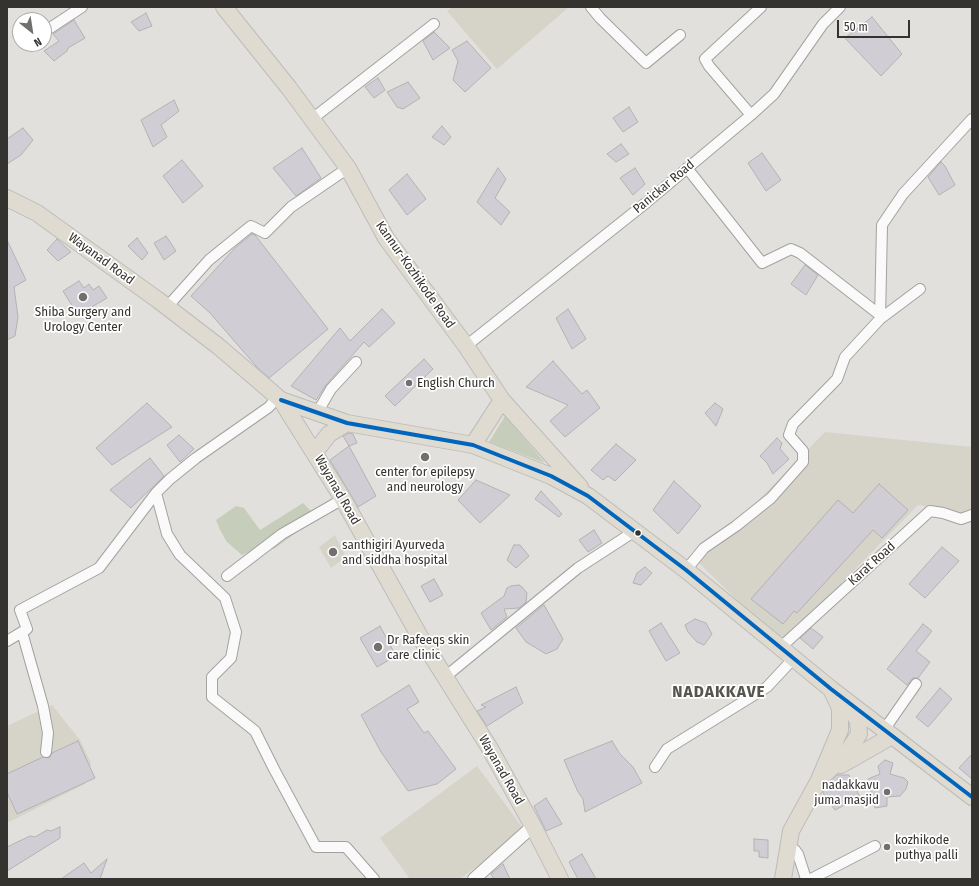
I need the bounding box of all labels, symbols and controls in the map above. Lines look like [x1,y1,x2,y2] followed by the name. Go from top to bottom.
[12,12,52,52] north arrow
[839,12,912,38] scale bar
[844,20,868,34] text: 50 m
[32,35,44,49] text: N
[630,157,698,217] street label: Panickar Road
[372,218,458,332] street label: Kannur-Kozhikode Road
[65,230,137,288] street label: Wayanad Road
[77,291,89,303] marker: Shiba Surgery and Urology Center
[35,304,131,335] place label: Shiba Surgery and Urology Center
[417,375,495,391] place label: English Church
[404,378,414,388] marker: English Church
[419,451,431,463] marker: center for epilepsy and neurology
[311,452,363,528] street label: Wayanad Road
[375,464,475,495] place label: center for epilepsy and neurology
[633,528,643,538] unlabelled marker
[342,537,448,568] place label: santhigiri Ayurveda and siddha hospital
[845,539,899,589] street label: Karat Road
[327,546,339,558] marker: santhigiri Ayurveda and siddha hospital
[387,632,469,663] place label: Dr Rafeeqs skin care clinic
[372,641,384,653] marker: Dr Rafeeqs skin care clinic
[672,682,766,702] district label: NADAKKAVE
[475,732,527,808] street label: Wayanad Road
[814,777,879,808] place label: nadakkavu juma masjid
[882,787,892,797] marker: nadakkavu juma masjid
[895,832,958,863] place label: kozhikode puthya palli
[882,842,892,852] marker: kozhikode puthya palli

